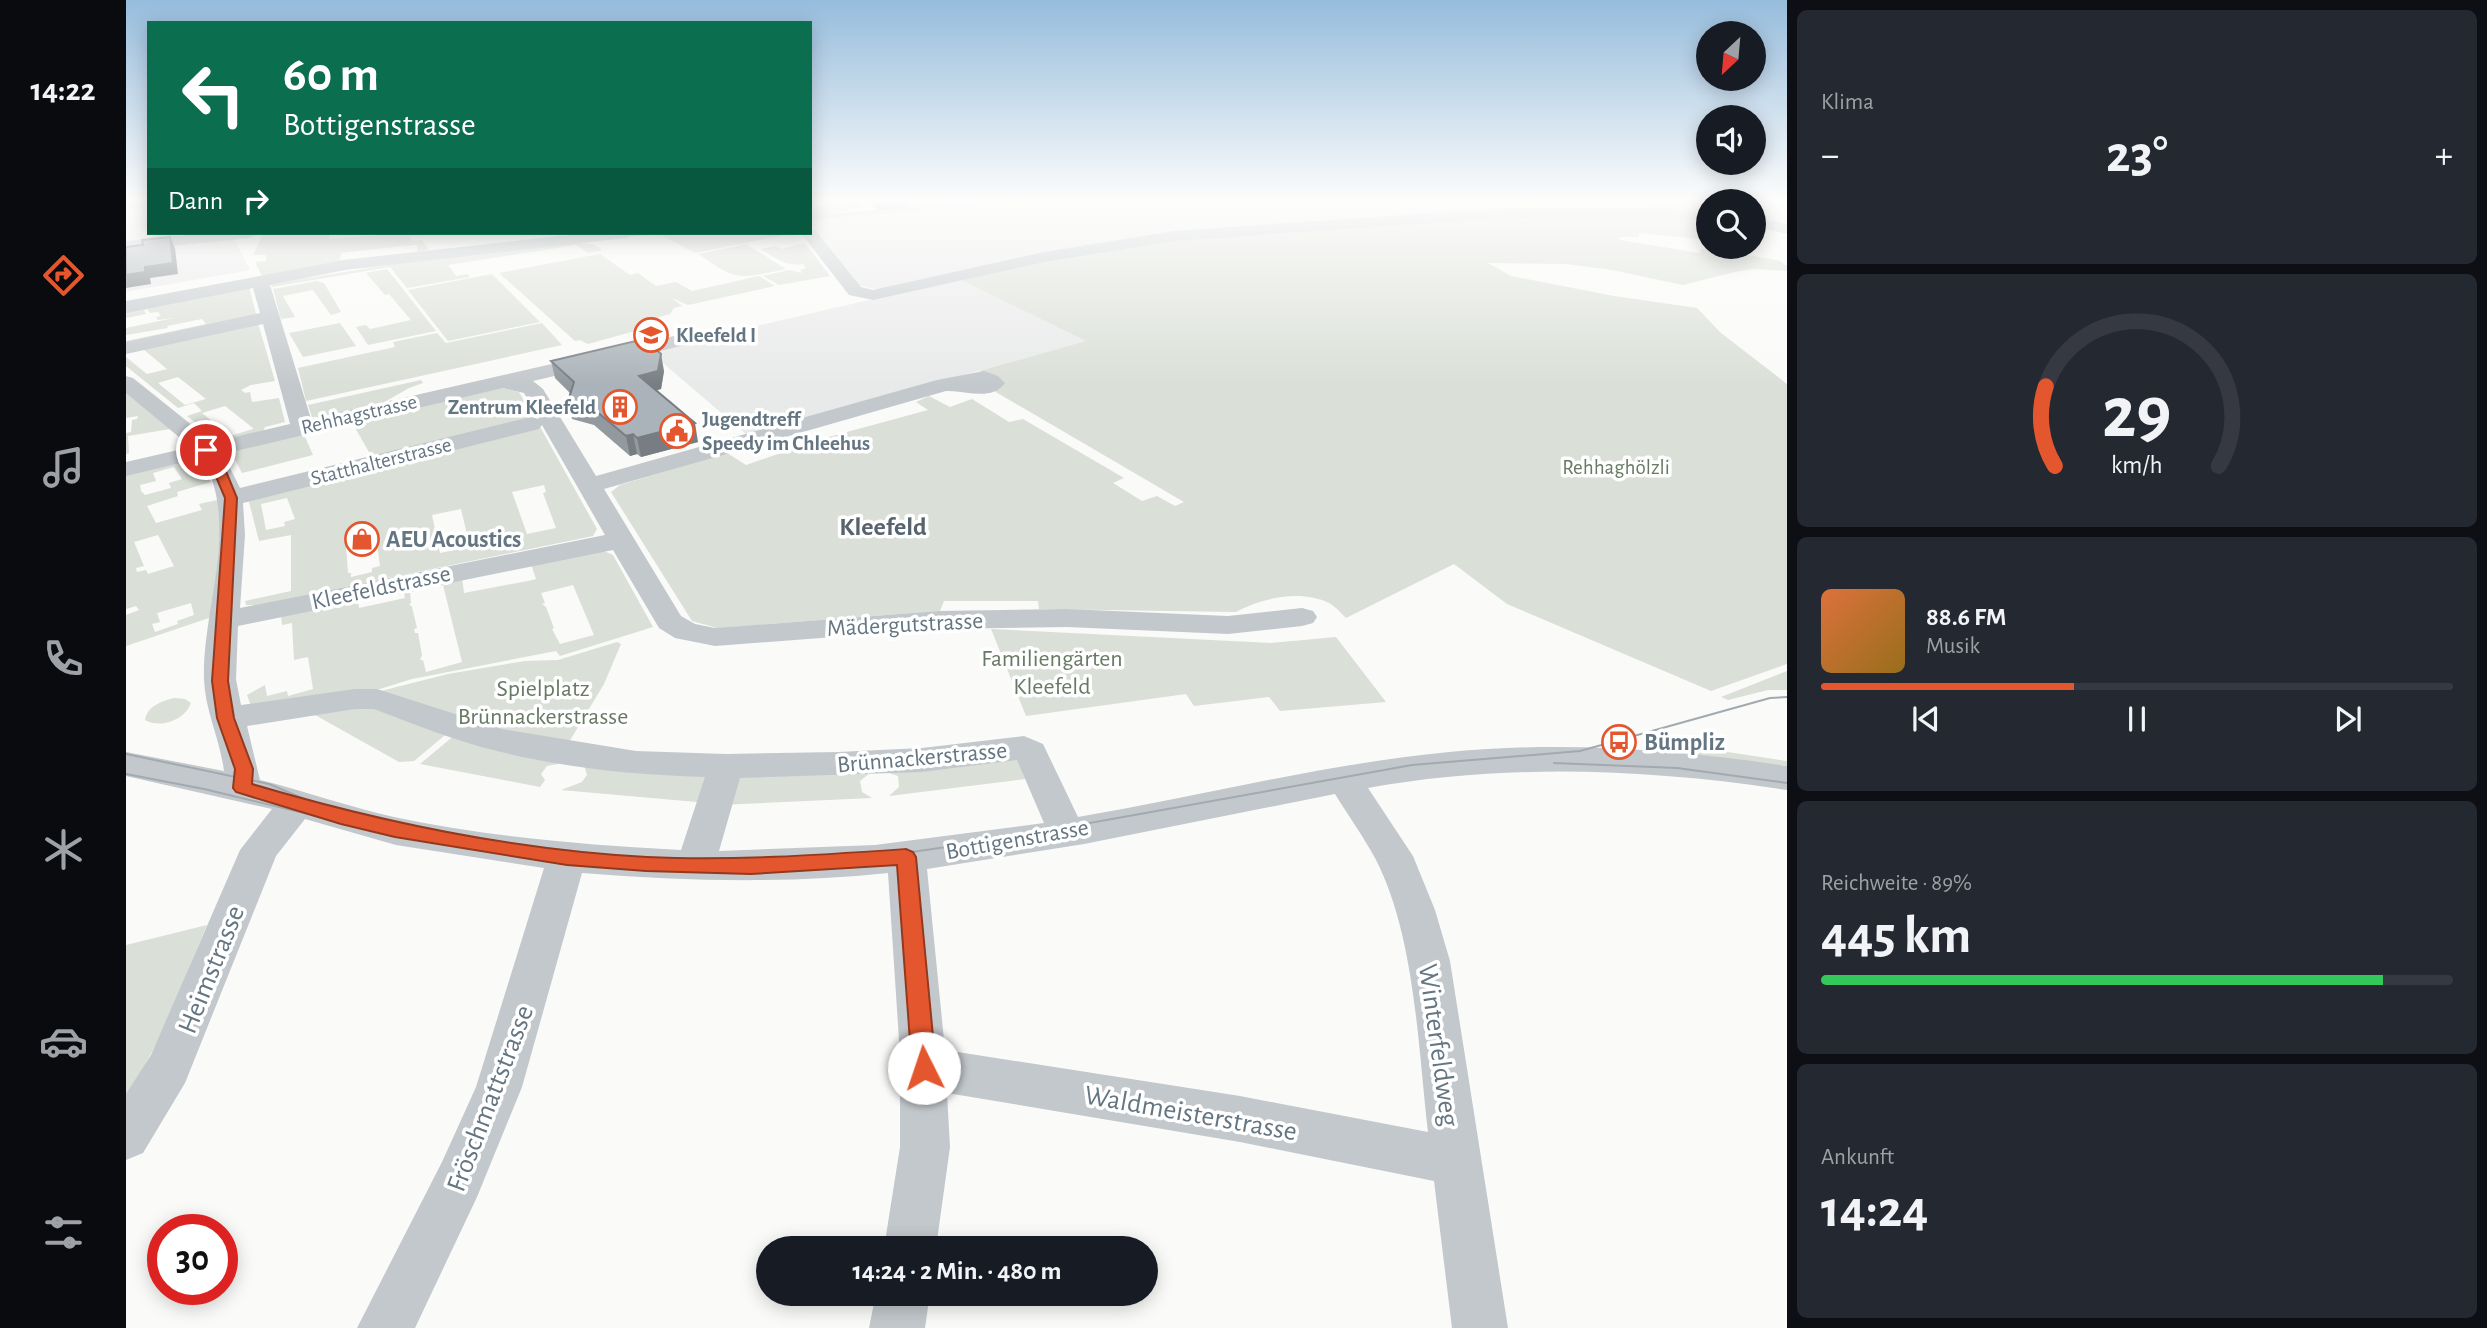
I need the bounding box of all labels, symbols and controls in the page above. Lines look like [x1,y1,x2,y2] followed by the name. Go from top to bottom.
[1696,21,1766,91] north arrow
[1696,21,1766,259] map controls
[168,49,259,140] icon: left
[283,51,379,100] text: 60 m
[30,74,96,106] text: 14:22
[1821,91,1874,114] text: Klima
[1696,105,1766,175] button: sound
[283,109,476,141] text: Bottigenstrasse
[2106,129,2168,181] text: 23°
[1821,137,1839,175] text: −
[2435,137,2453,175] text: +
[237,182,275,220] icon: right
[168,188,223,214] text: Dann
[1696,189,1766,259] button: search
[39,251,88,300] icon: directions
[632,316,670,354] school or university icon: Kleefeld I
[676,325,756,346] place label: Kleefeld I
[2102,379,2172,452] text: 29
[601,388,639,426] building icon: Zentrum Kleefeld
[299,391,419,438] street label: Rehhagstrasse
[448,397,596,418] place label: Zentrum Kleefeld
[702,409,870,454] place label: Jugendtreff Speedy im Chleehus
[658,412,696,450] public building icon: Jugendtreff Speedy im Chleehus
[176,420,236,480] pin
[187,431,225,469] icon: arrive
[309,434,454,489] street label: Statthalterstrasse
[39,443,88,492] icon: music
[2111,453,2163,478] text: km/h
[1562,457,1670,478] park label: Rehhaghölzli
[839,514,927,540] district label: Kleefeld
[343,520,381,558] shop icon: AEU Acoustics
[386,528,521,552] place label: AEU Acoustics
[310,562,453,614] street label: Kleefeldstrasse
[1926,604,2006,630] text: 88.6 FM
[826,609,984,641] street label: Mädergutstrasse
[39,634,88,683] icon: phone
[1926,635,1980,658] text: Musik
[981,647,1123,699] park label: Familiengärten Kleefeld
[458,677,628,729] park label: Spielplatz Brünnackerstrasse
[1907,700,1945,738] icon: previous
[2118,700,2156,738] icon: pause
[2329,700,2367,738] icon: next
[1600,723,1638,761] bus stop icon: Bümpliz
[1644,731,1725,755] place label: Bümpliz
[836,739,1008,777] street label: Brünnackerstrasse
[944,816,1090,864] street label: Bottigenstrasse
[39,825,88,874] icon: climate
[1821,872,1972,895] text: Reichweite · 89%
[174,902,250,1038] street label: Heimstrasse
[1821,910,1971,962] text: 445 km
[1413,962,1463,1129] street label: Winterfeldweg
[442,1002,539,1196] street label: Fröschmattstrasse
[39,1017,88,1066] icon: car
[887,1031,961,1105] position arrow
[1082,1081,1299,1146] street label: Waldmeisterstrasse
[1821,1146,1894,1169] text: Ankunft
[1821,1184,1928,1236] text: 14:24
[39,1208,88,1257] icon: filters
[147,1214,238,1305] speed limit sign: 30
[852,1258,1062,1284] text: 14:24 · 2 Min. · 480 m

